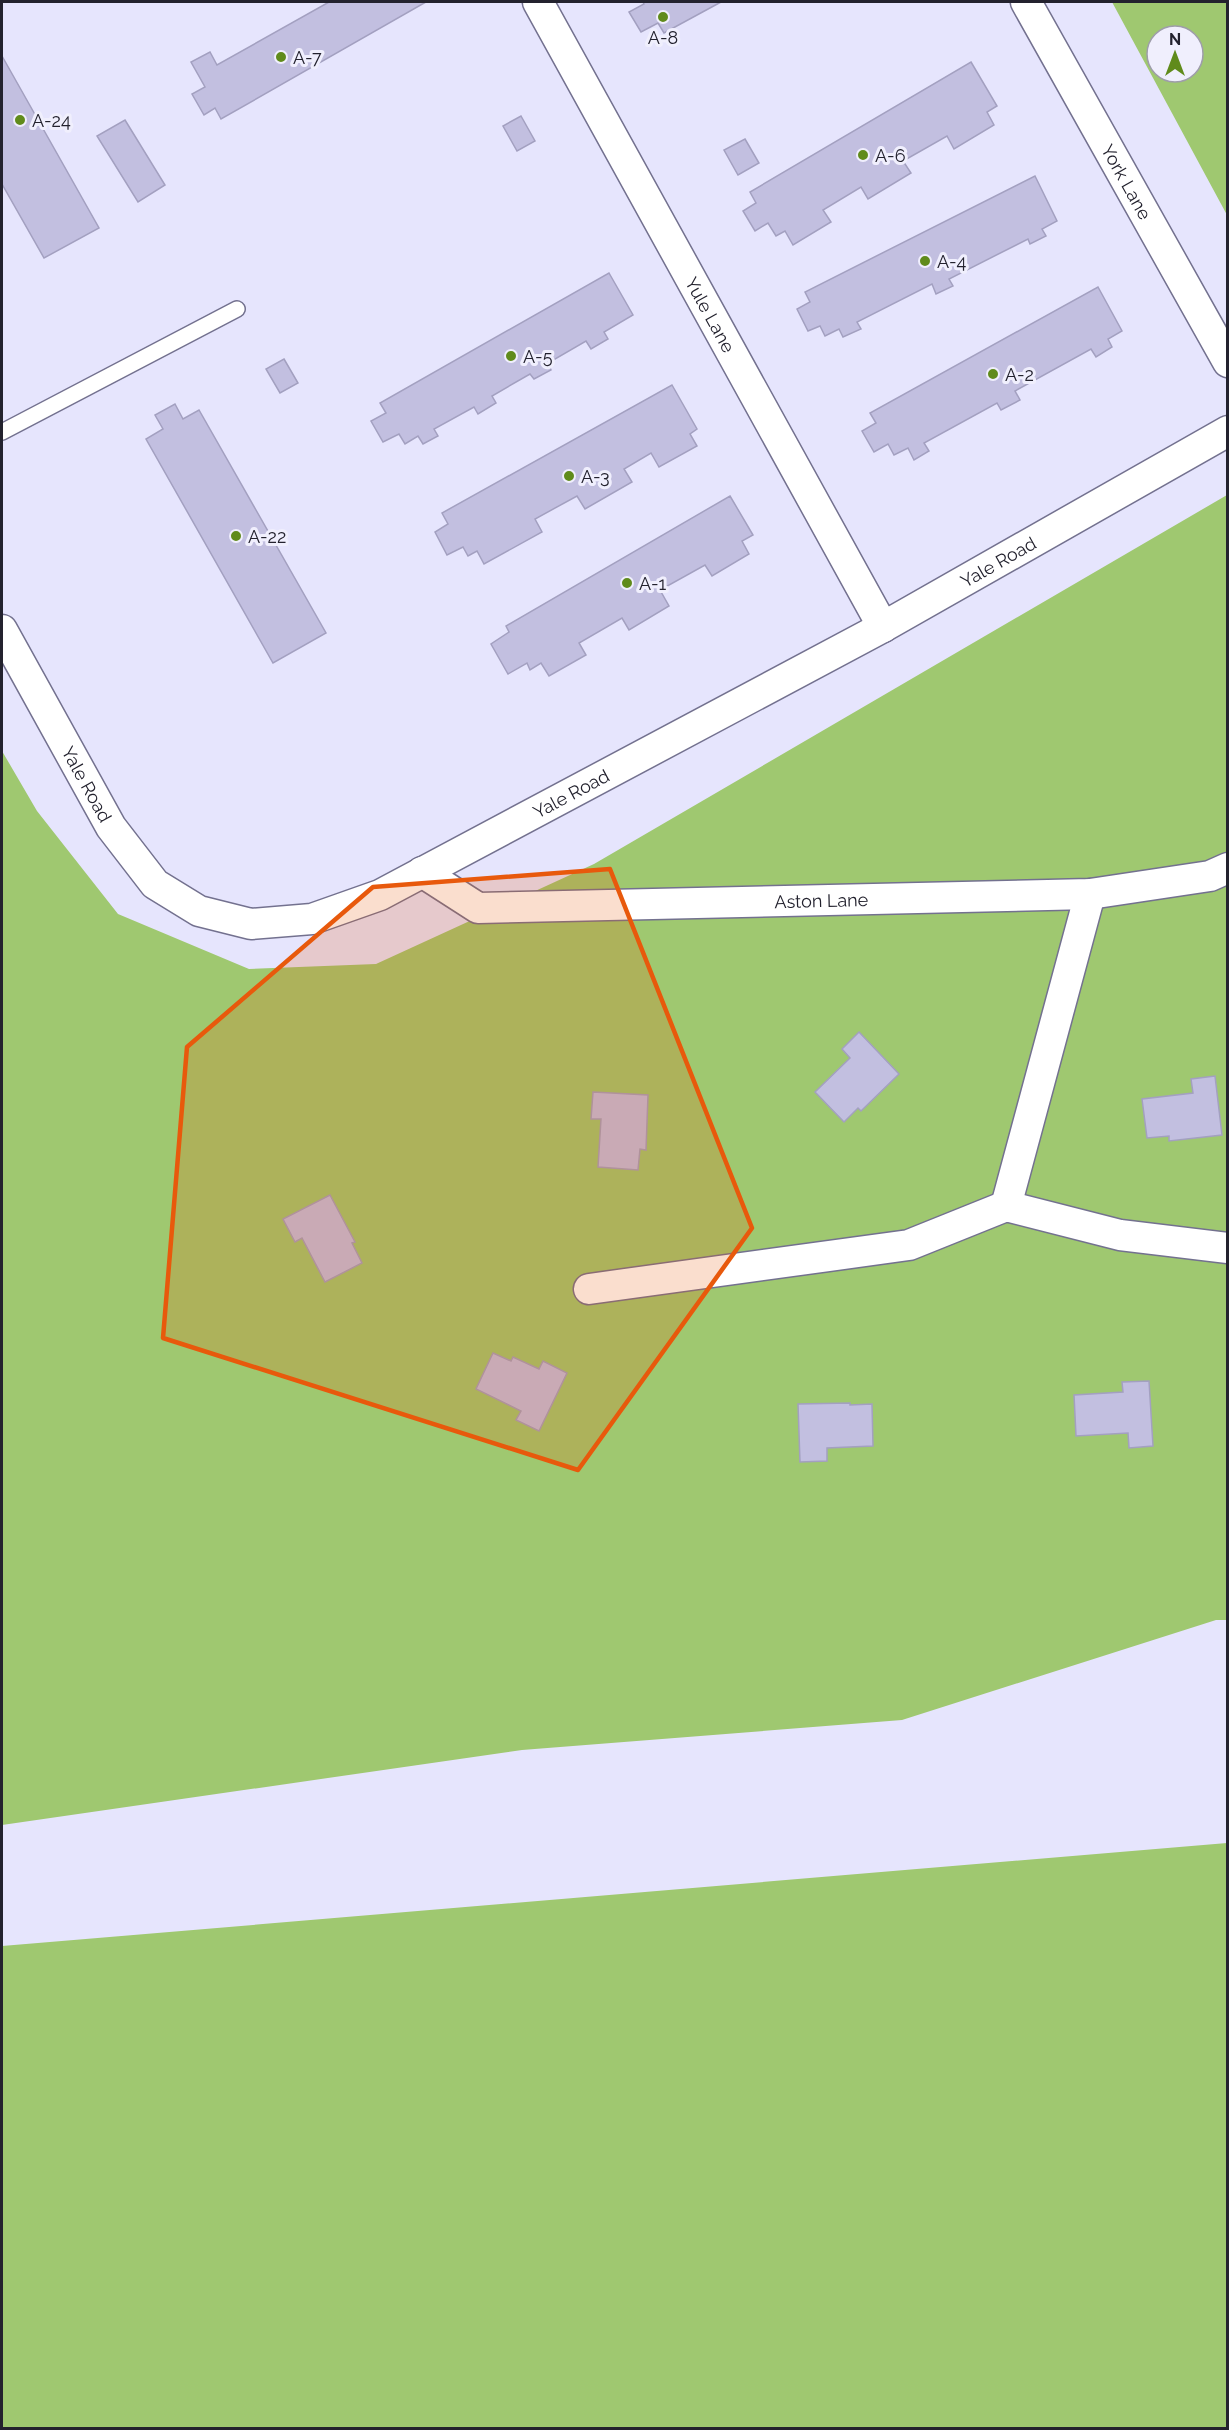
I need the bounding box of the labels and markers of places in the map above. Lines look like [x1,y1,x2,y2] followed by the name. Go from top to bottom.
[656,10,670,24] marker: A-8
[648,27,678,48] place label: A-8
[293,47,322,68] place label: A-7
[274,50,288,64] marker: A-7
[32,110,71,131] place label: A-24
[13,113,27,127] marker: A-24
[875,145,906,166] place label: A-6
[856,148,870,162] marker: A-6
[937,251,967,272] place label: A-4
[918,254,932,268] marker: A-4
[523,346,553,367] place label: A-5
[504,349,518,363] marker: A-5
[1005,364,1034,385] place label: A-2
[986,367,1000,381] marker: A-2
[581,466,610,487] place label: A-3
[562,469,576,483] marker: A-3
[248,526,286,547] place label: A-22
[229,529,243,543] marker: A-22
[639,573,667,594] place label: A-1
[620,576,634,590] marker: A-1

